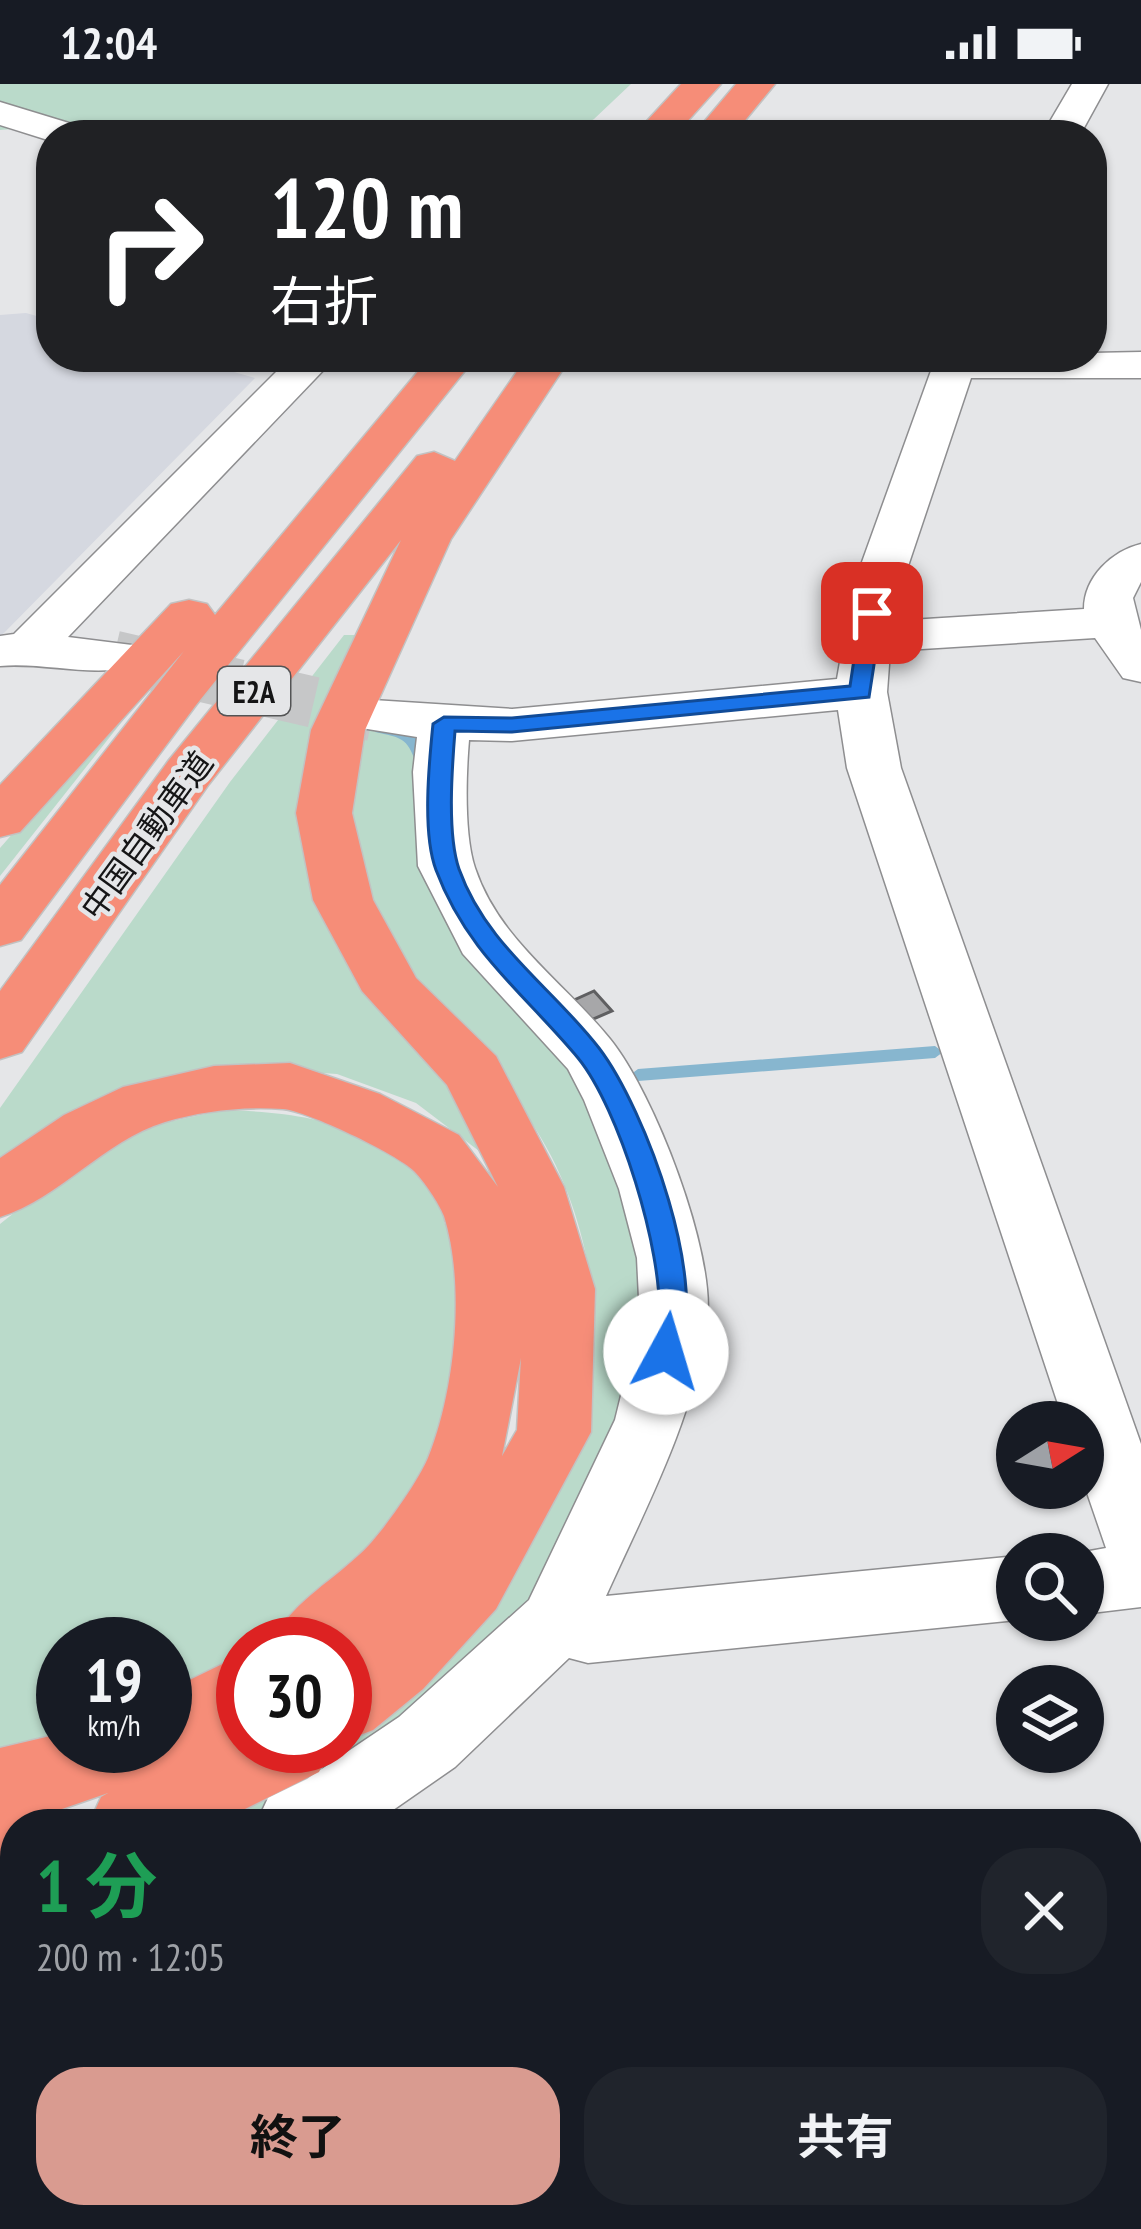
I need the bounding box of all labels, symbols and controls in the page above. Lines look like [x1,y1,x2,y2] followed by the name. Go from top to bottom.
[60,13,157,71] text: 12:04
[270,152,463,261] text: 120 m
[72,168,228,324] icon: right
[270,266,378,336] text: 右折
[821,562,923,664] pin
[839,580,905,646] icon: arrive
[218,667,290,715] road number: E2A
[70,742,222,928] street label: 中国自動車道
[603,1289,729,1415] position arrow
[996,1401,1104,1509] north arrow
[996,1401,1104,1773] map controls
[996,1533,1104,1641] button: search
[216,1617,372,1773] speed limit sign: 30
[85,1641,143,1719] text: 19
[996,1665,1104,1773] button: layers
[87,1705,141,1744] text: km/h
[36,1839,157,1932] text: 1 分
[981,1848,1107,1974] button: close
[36,1931,225,1982] text: 200 m · 12:05
[36,2067,560,2205] button: 終了
[584,2067,1107,2205] button: 共有

